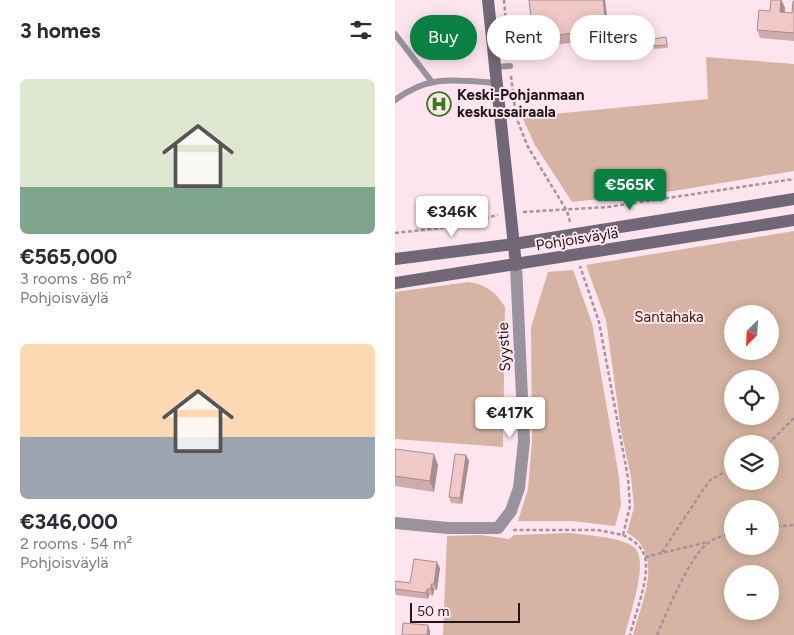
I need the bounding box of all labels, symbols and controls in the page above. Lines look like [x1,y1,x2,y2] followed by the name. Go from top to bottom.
[410,15,477,60] chip: Buy
[487,15,560,60] chip: Rent
[570,15,655,60] chip: Filters
[347,16,375,44] icon: filters
[20,18,101,43] text: 3 homes
[457,86,585,121] place label: Keski-Pohjanmaan keskussairaala
[426,91,452,117] hospital icon: Keski-Pohjanmaan keskussairaala
[153,111,243,201] icon: home
[595,168,665,211] pin: €565K
[605,175,655,194] text: €565K
[417,196,487,238] pin: €346K
[427,202,477,221] text: €346K
[535,224,619,254] street label: Pohjoisväylä
[20,244,117,269] text: €565,000
[20,269,132,288] text: 3 rooms · 86 m²
[20,288,109,307] text: Pohjoisväylä
[724,305,779,360] north arrow
[724,305,779,620] map controls
[634,308,704,326] park label: Santahaka
[494,322,514,372] street label: Syystie
[724,370,779,425] button: locate
[153,376,243,466] icon: home
[475,396,545,439] pin: €417K
[486,403,534,422] text: €417K
[724,435,779,490] button: layers
[724,500,779,555] button: +
[20,509,118,534] text: €346,000
[20,534,132,553] text: 2 rooms · 54 m²
[20,553,109,572] text: Pohjoisväylä
[724,565,779,620] button: −
[410,600,520,623] scale bar
[417,603,449,620] text: 50 m

